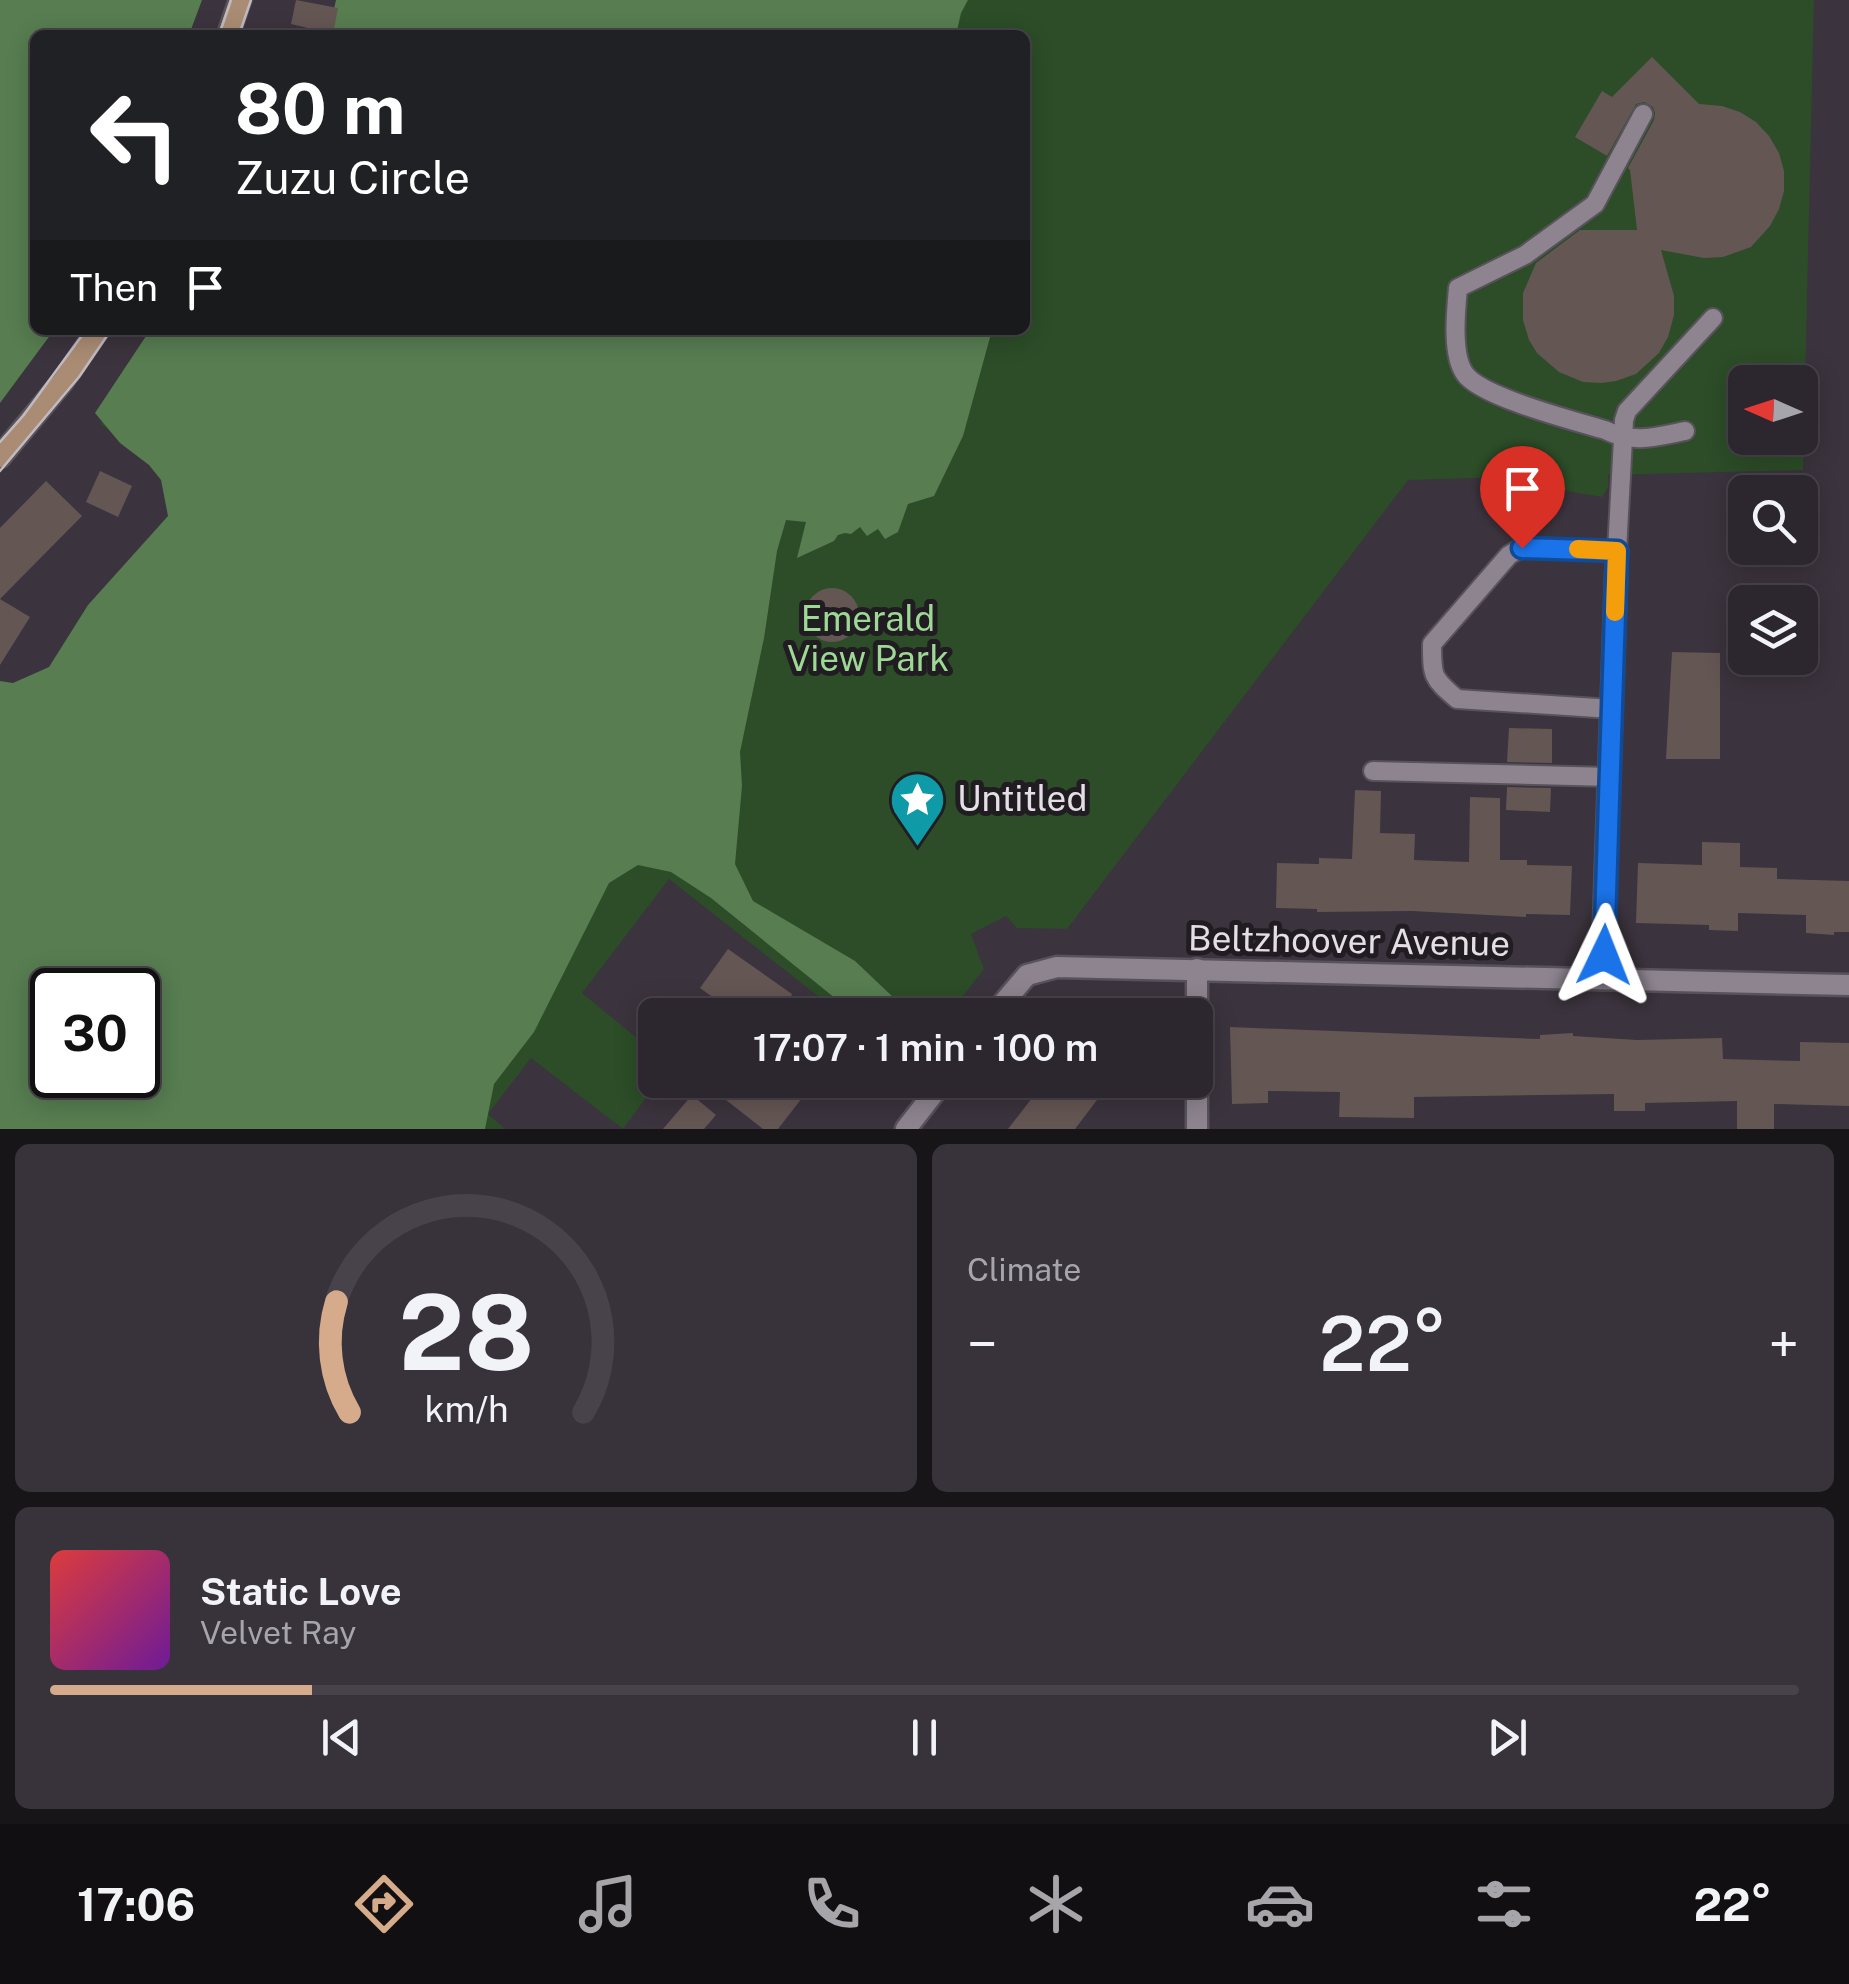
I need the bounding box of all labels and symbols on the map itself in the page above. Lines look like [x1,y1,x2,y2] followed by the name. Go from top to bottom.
[1728,365,1818,455] north arrow
[1480,446,1565,549] pin
[787,598,949,679] park label: Emerald View Park
[888,769,948,848] place icon: Untitled
[957,778,1087,819] place label: Untitled
[1552,903,1656,1007] position arrow
[1188,917,1510,964] street label: Beltzhoover Avenue
[30,968,160,1098] speed limit sign: 30

